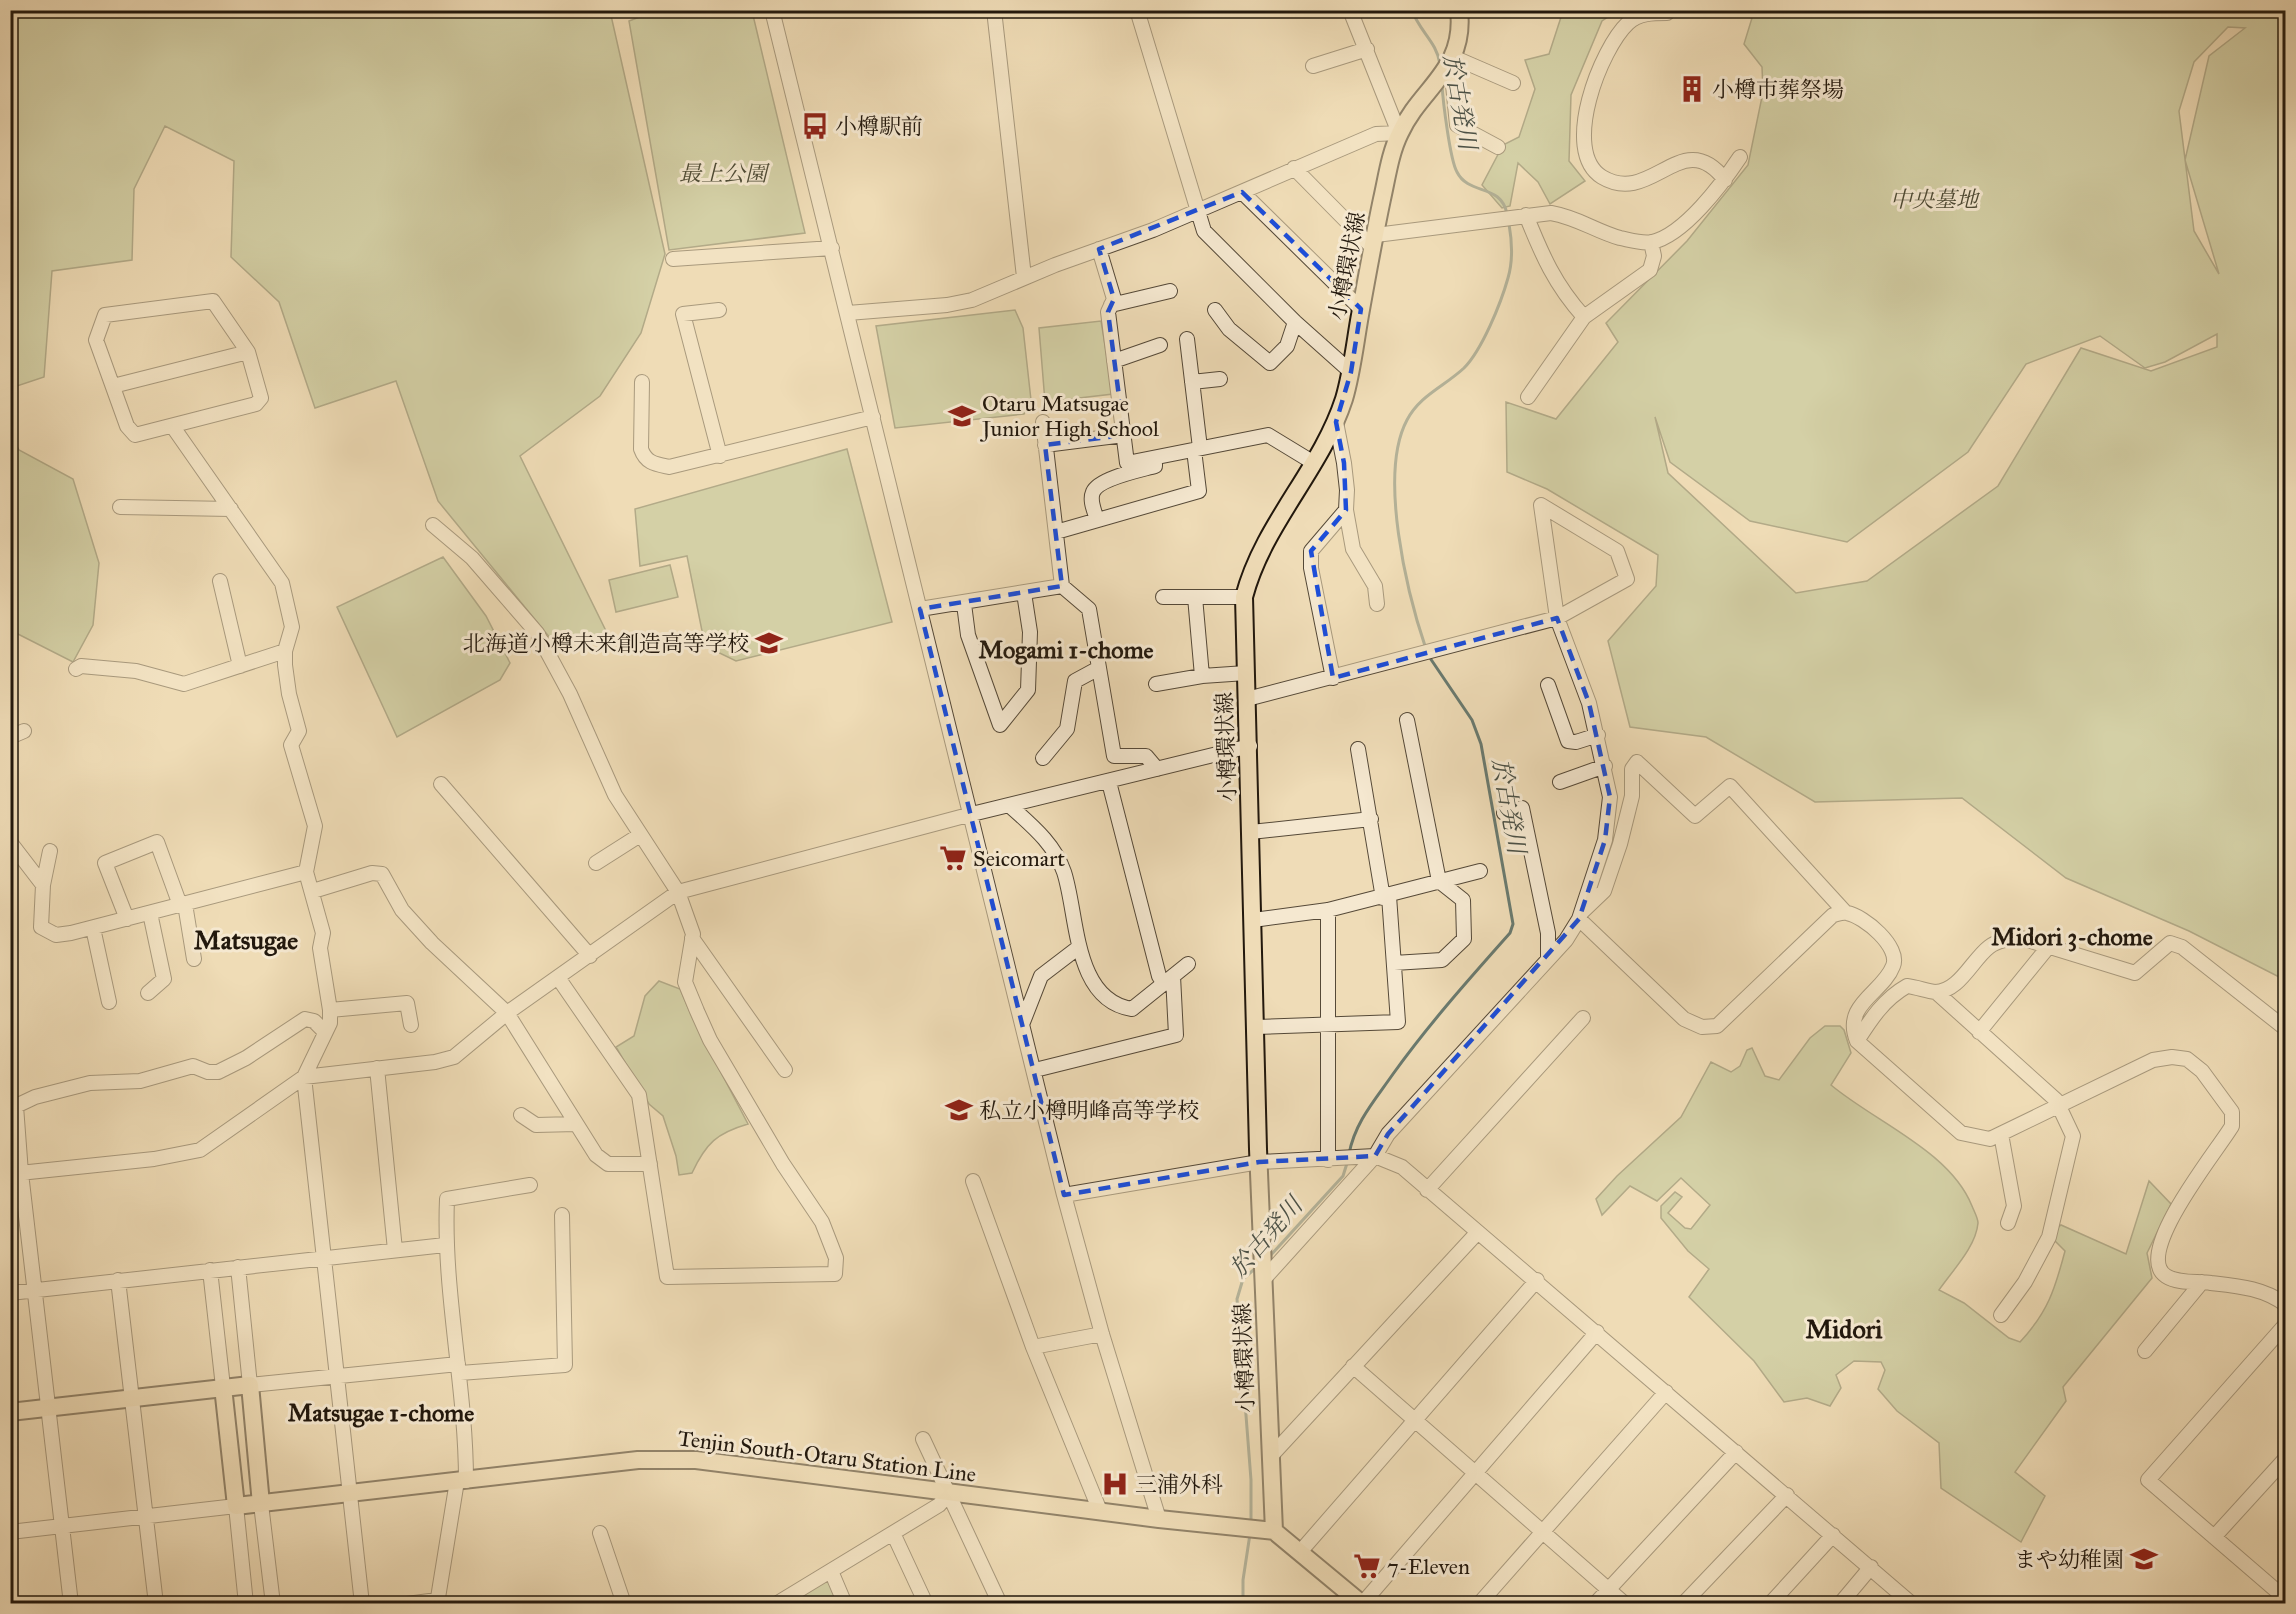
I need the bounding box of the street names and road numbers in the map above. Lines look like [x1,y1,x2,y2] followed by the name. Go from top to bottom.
[1323,209,1371,323] street label: 小樽環状線
[1211,692,1241,802] street label: 小樽環状線
[1229,1303,1259,1413] street label: 小樽環状線
[676,1424,978,1488] street label: Tenjin South-Otaru Station Line

